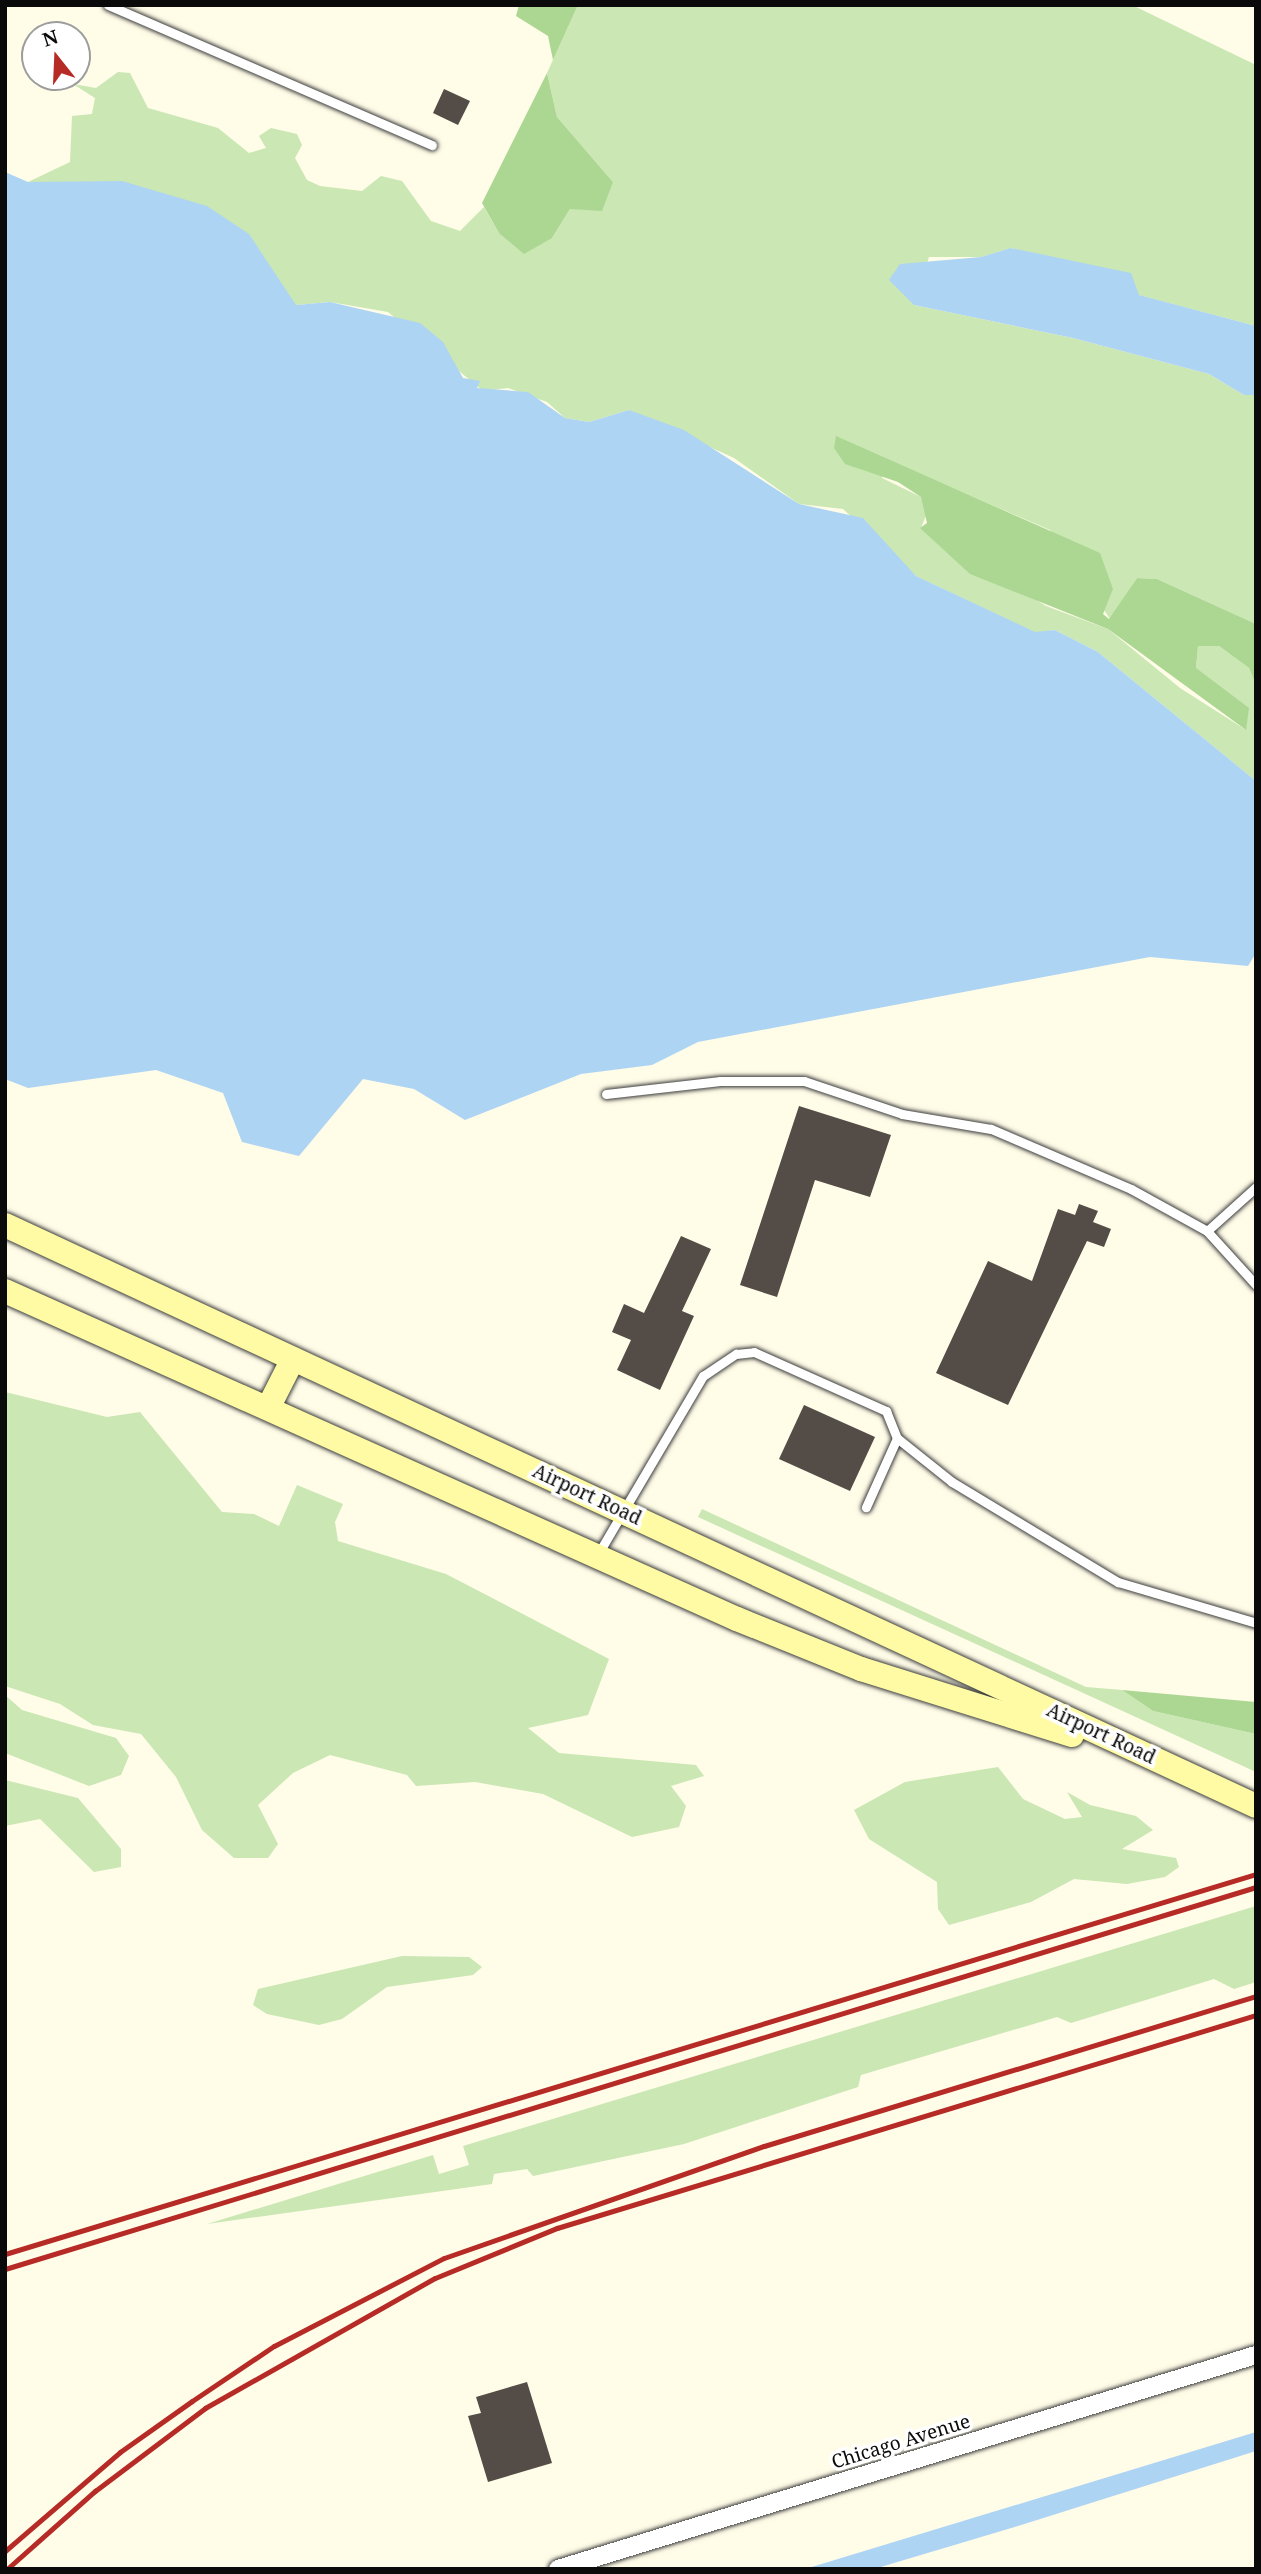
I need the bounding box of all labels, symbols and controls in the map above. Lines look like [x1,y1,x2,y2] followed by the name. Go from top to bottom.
[21,21,91,91] north arrow
[39,23,61,53] text: N
[529,1460,645,1530] street label: Airport Road
[1043,1699,1159,1769] street label: Airport Road
[829,2410,973,2474] street label: Chicago Avenue

